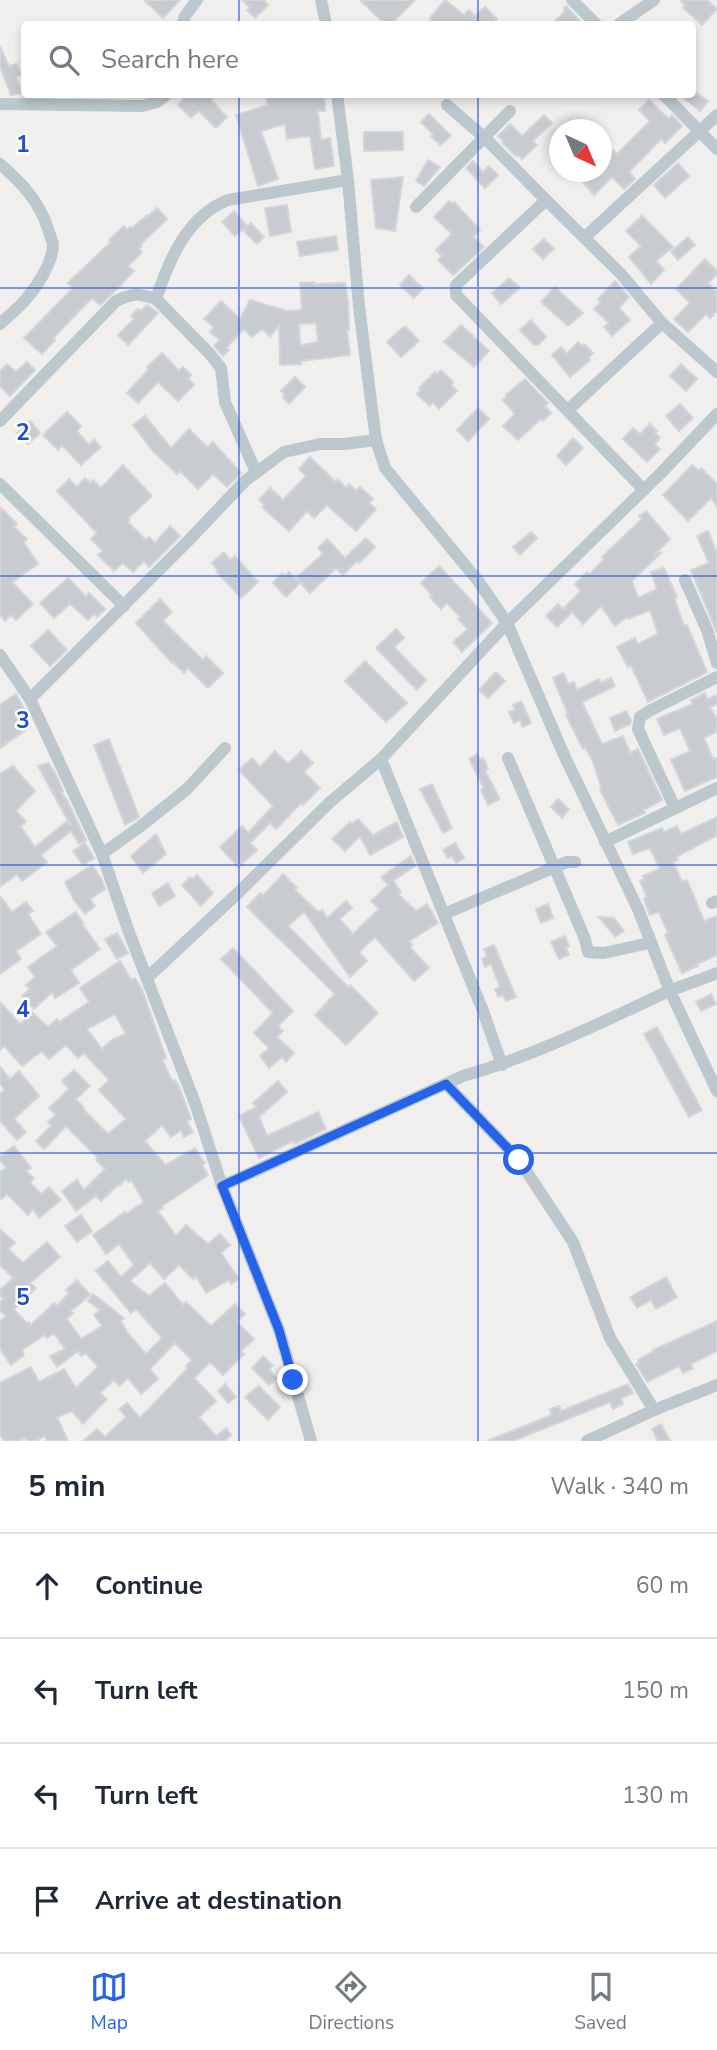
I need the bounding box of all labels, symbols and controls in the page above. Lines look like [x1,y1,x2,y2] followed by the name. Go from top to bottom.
[21,21,696,98] search box
[45,41,83,79] icon: search
[101,42,239,77] text: Search here
[549,119,612,182] north arrow
[16,129,30,160] text: 1
[16,417,30,448] text: 2
[16,705,30,736] text: 3
[16,994,30,1025] text: 4
[503,1144,534,1175] route start
[16,1282,30,1313] text: 5
[277,1364,308,1395] route end
[28,1466,106,1507] text: 5 min
[550,1471,689,1502] text: Walk · 340 m
[28,1567,66,1605] icon: ahead
[95,1568,203,1603] text: Continue
[636,1570,689,1601] text: 60 m
[28,1672,66,1710] icon: left
[95,1673,198,1708] text: Turn left
[622,1675,689,1706] text: 150 m
[28,1777,66,1815] icon: left
[95,1778,198,1813] text: Turn left
[622,1780,689,1811] text: 130 m
[28,1882,66,1920] icon: arrive
[95,1883,342,1918] text: Arrive at destination
[90,1968,128,2036] tab: Map
[308,1968,394,2036] tab: Directions
[574,1968,627,2036] tab: Saved

